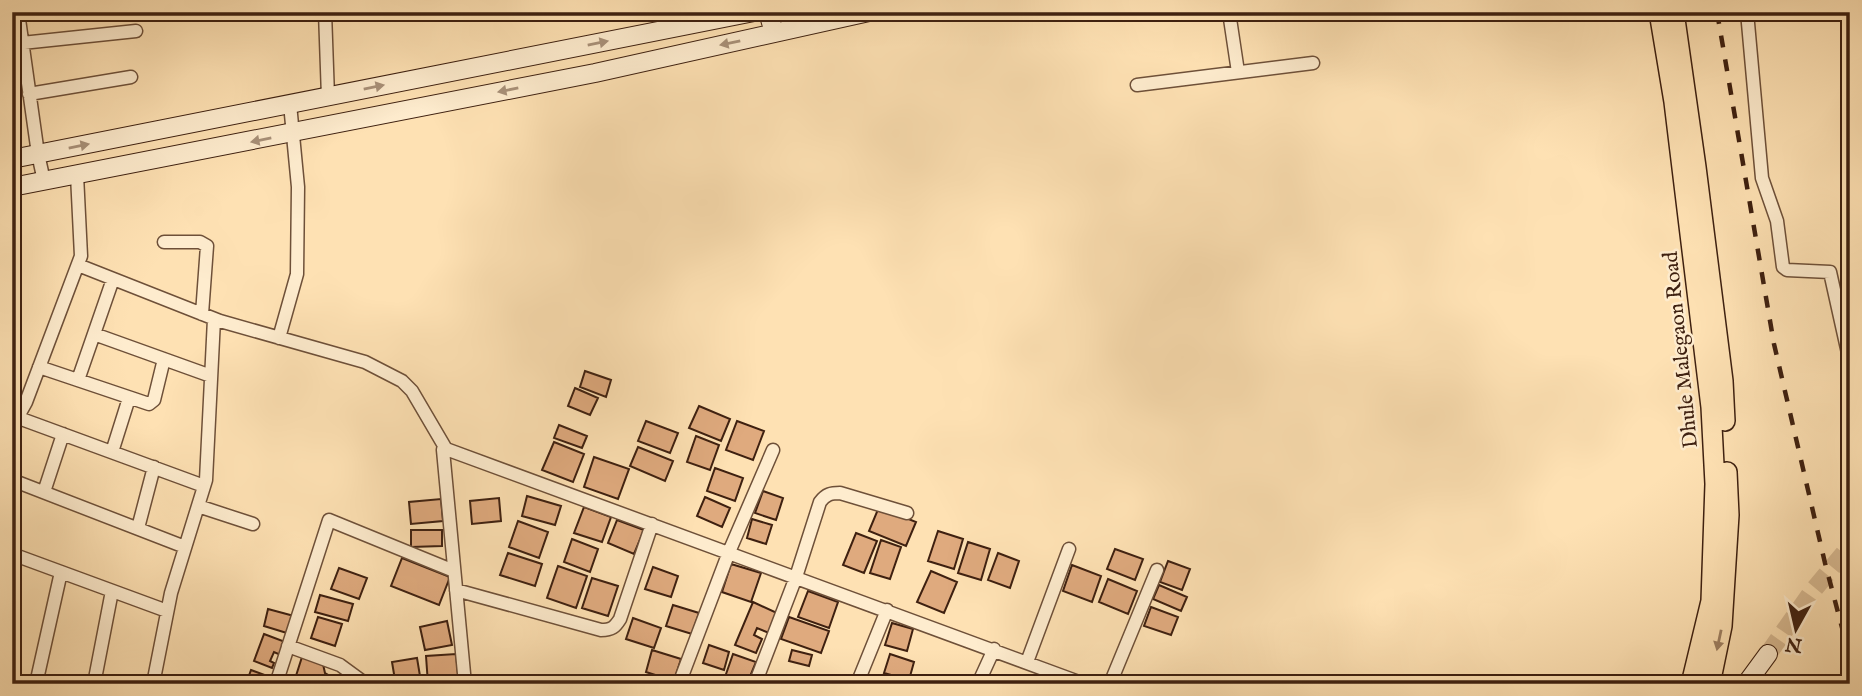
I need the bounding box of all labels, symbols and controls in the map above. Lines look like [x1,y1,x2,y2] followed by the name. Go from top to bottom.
[719,37,741,48] one-way arrow
[587,38,609,49] one-way arrow
[363,82,385,93] one-way arrow
[497,85,519,96] one-way arrow
[250,134,272,145] one-way arrow
[68,140,90,151] one-way arrow
[1658,249,1705,450] street label: Dhule Malegaon Road
[1760,594,1830,664] north arrow
[1714,629,1725,651] one-way arrow
[1784,631,1805,657] text: N

